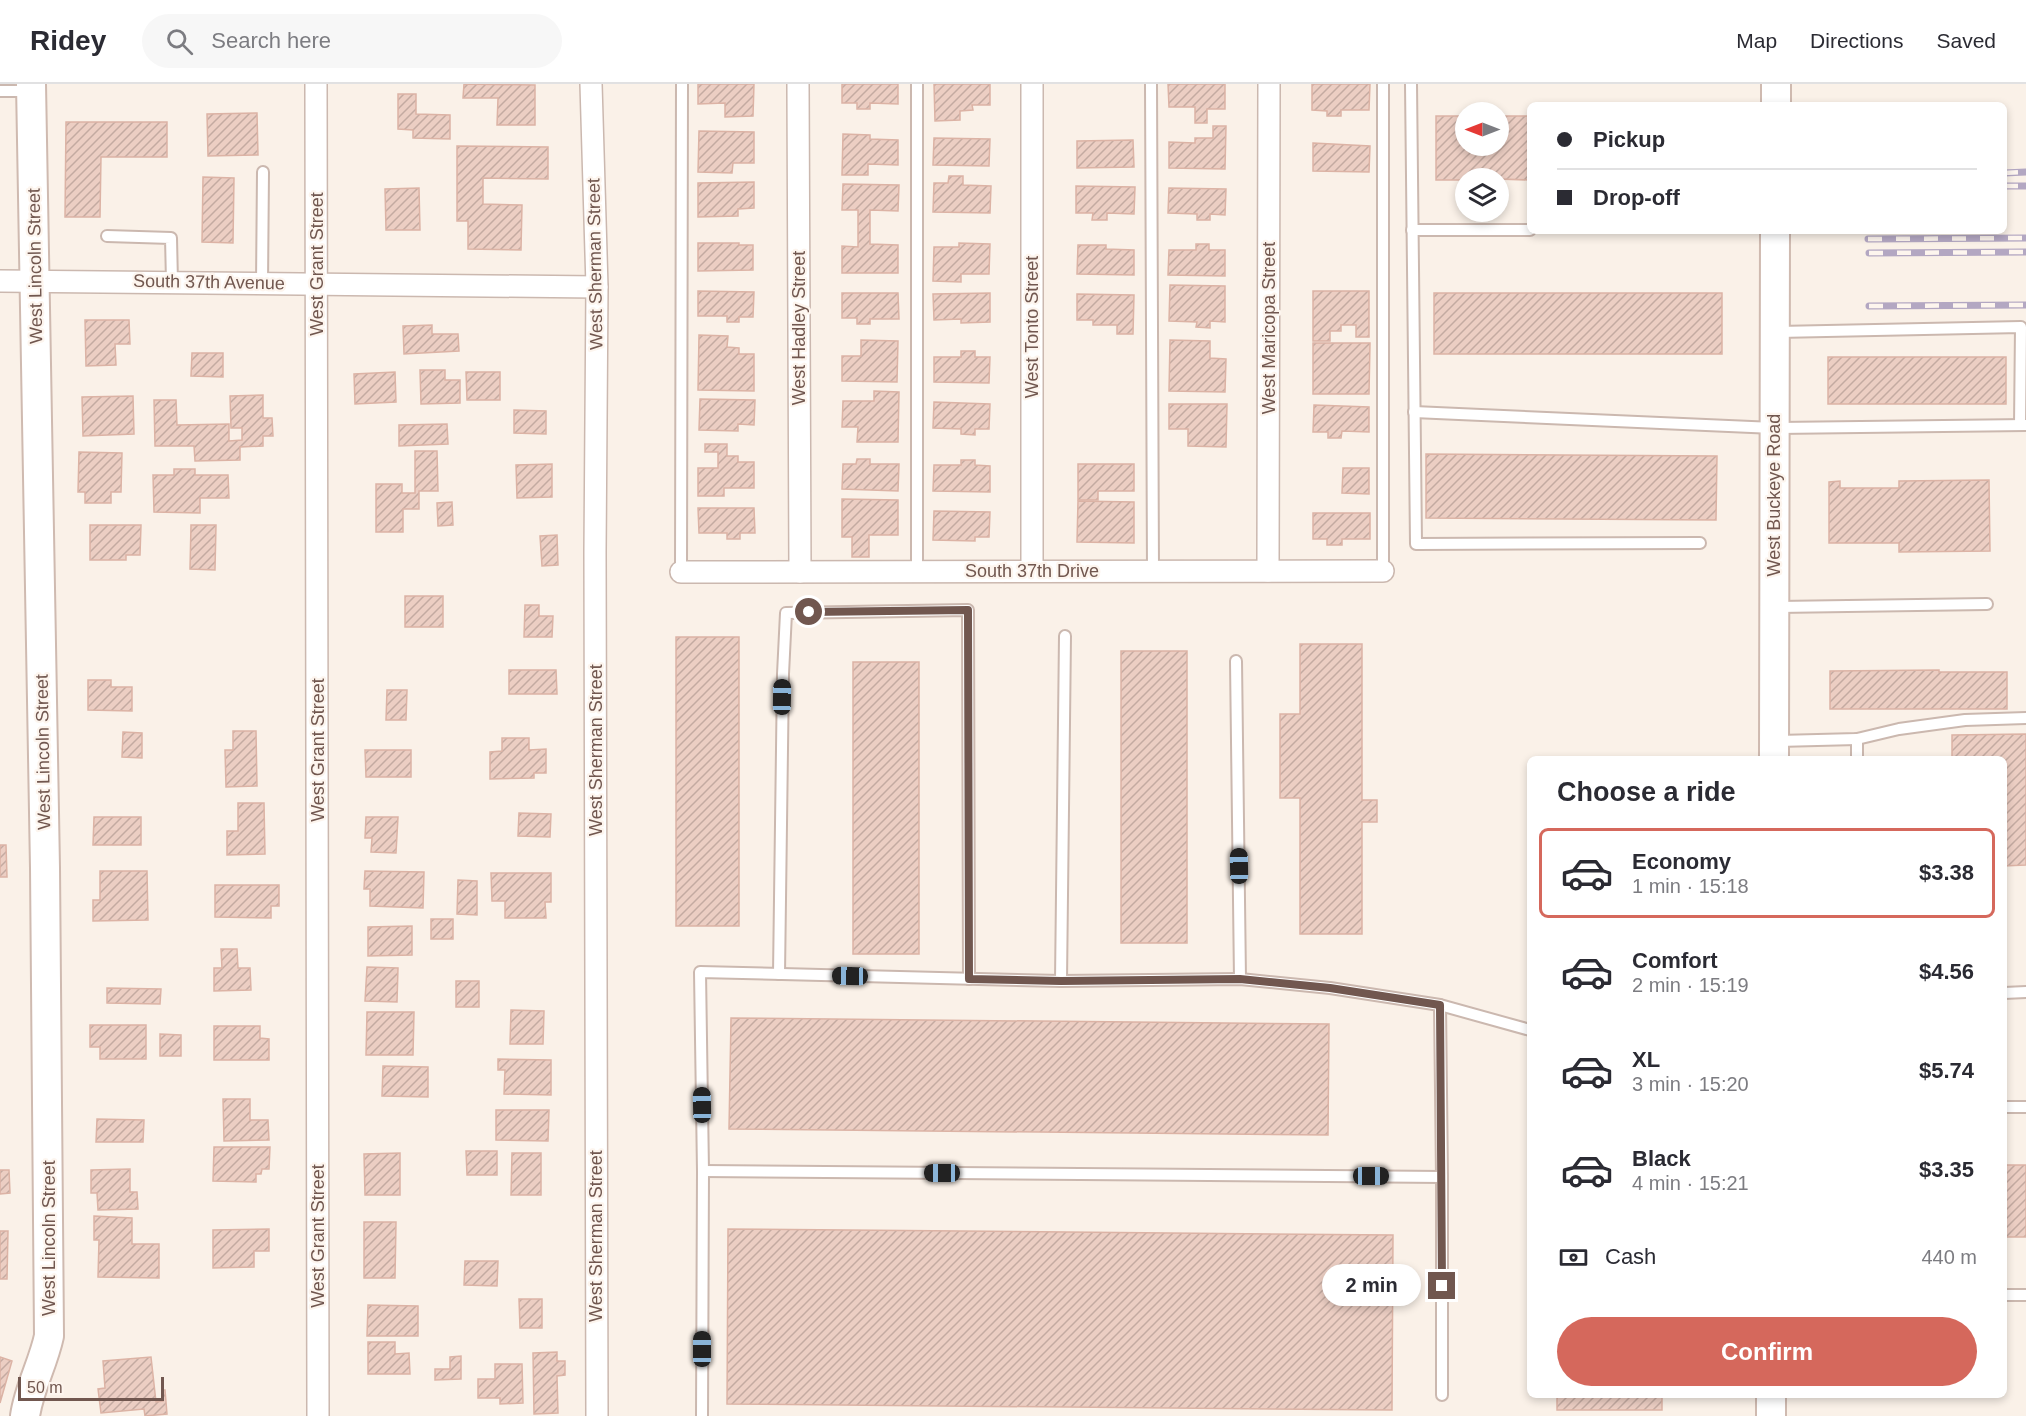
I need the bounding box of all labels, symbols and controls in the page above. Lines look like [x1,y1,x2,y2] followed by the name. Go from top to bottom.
[142,14,562,68] search box
[30,25,106,56] text: Ridey
[163,25,196,58] icon: search
[211,28,331,53] text: Search here
[1736,29,1777,52] text: Map
[1810,29,1903,52] text: Directions
[1936,29,1996,52] text: Saved
[1455,102,1509,156] north arrow
[1455,102,1509,222] map controls
[1593,127,1665,152] text: Pickup
[1455,168,1509,222] button: layers
[584,178,606,350] street label: West Sherman Street
[1593,185,1680,210] text: Drop-off
[24,188,46,344] street label: West Lincoln Street
[307,192,327,336] street label: West Grant Street
[1259,242,1279,414] street label: West Maricopa Street
[789,251,809,405] street label: West Hadley Street
[1022,256,1042,398] street label: West Tonto Street
[133,271,285,293] street label: South 37th Avenue
[1764,414,1784,576] street label: West Buckeye Road
[965,561,1099,581] street label: South 37th Drive
[795,598,822,625] route start
[586,664,606,836] street label: West Sherman Street
[32,674,54,830] street label: West Lincoln Street
[308,678,328,822] street label: West Grant Street
[773,679,791,715] car
[1557,777,1736,807] text: Choose a ride
[1560,846,1614,900] icon: car
[1230,848,1248,884] car
[1632,849,1731,874] text: Economy
[1919,860,1974,885] text: $3.38
[1632,875,1749,897] text: 1 min · 15:18
[1560,945,1614,999] icon: car
[1632,948,1718,973] text: Comfort
[1919,959,1974,984] text: $4.56
[832,967,868,985] car
[1632,974,1749,996] text: 2 min · 15:19
[1560,1044,1614,1098] icon: car
[1632,1047,1660,1072] text: XL
[1919,1058,1974,1083] text: $5.74
[1632,1073,1749,1095] text: 3 min · 15:20
[693,1087,711,1123] car
[1560,1143,1614,1197] icon: car
[1632,1146,1691,1171] text: Black
[586,1150,606,1322] street label: West Sherman Street
[1919,1157,1974,1182] text: $3.35
[39,1160,59,1316] street label: West Lincoln Street
[308,1164,328,1308] street label: West Grant Street
[924,1164,960,1182] car
[1353,1167,1389,1185] car
[1632,1172,1749,1194] text: 4 min · 15:21
[1557,1241,1590,1274] icon: cash
[1605,1244,1656,1269] text: Cash
[1921,1246,1977,1268] text: 440 m
[1322,1265,1421,1307] callout: 2 min
[1428,1272,1455,1299] route end
[1345,1274,1398,1296] text: 2 min
[1557,1317,1977,1386] button: Confirm
[693,1331,711,1367] car
[18,1374,164,1402] scale bar
[27,1379,63,1396] text: 50 m

